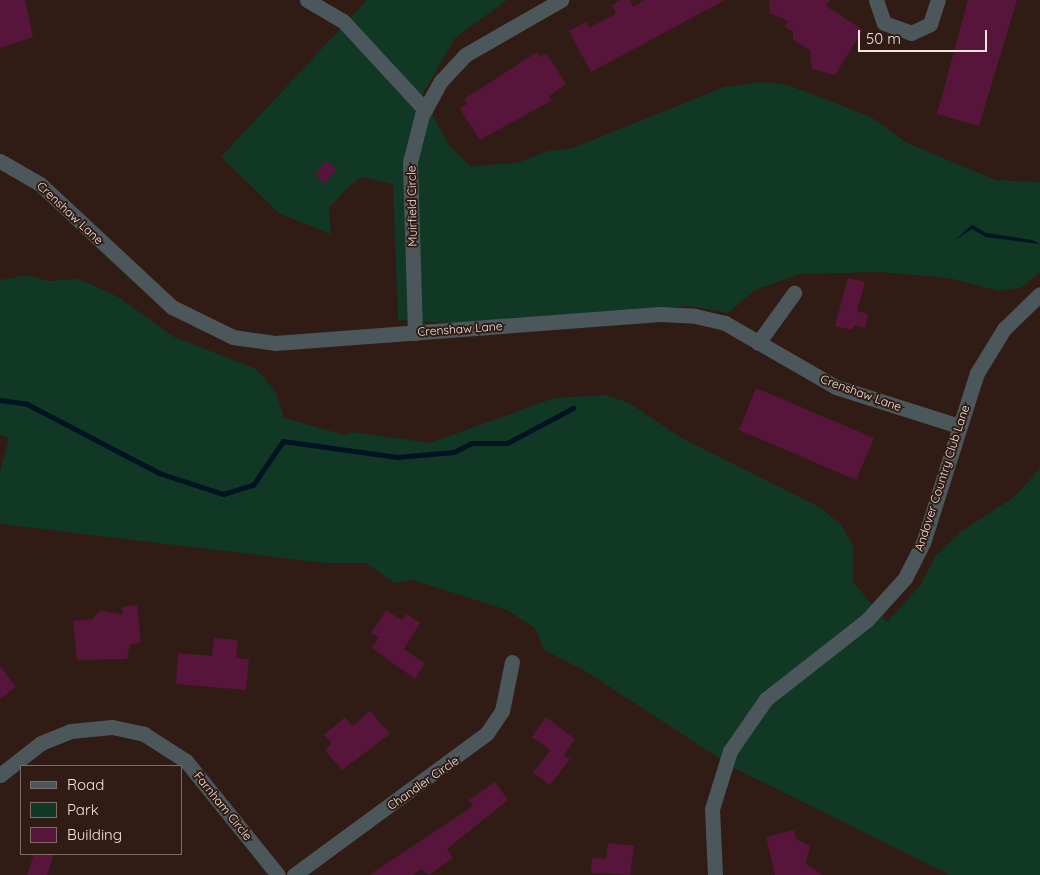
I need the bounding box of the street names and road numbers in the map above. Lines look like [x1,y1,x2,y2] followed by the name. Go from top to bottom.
[404,165,420,247] street label: Muirfield Circle
[34,179,106,247] street label: Crenshaw Lane
[417,319,503,339] street label: Crenshaw Lane
[818,372,904,414] street label: Crenshaw Lane
[912,403,972,553] street label: Andover Country Club Lane
[385,753,461,813] street label: Chandler Circle
[191,769,255,843] street label: Farnham Circle

